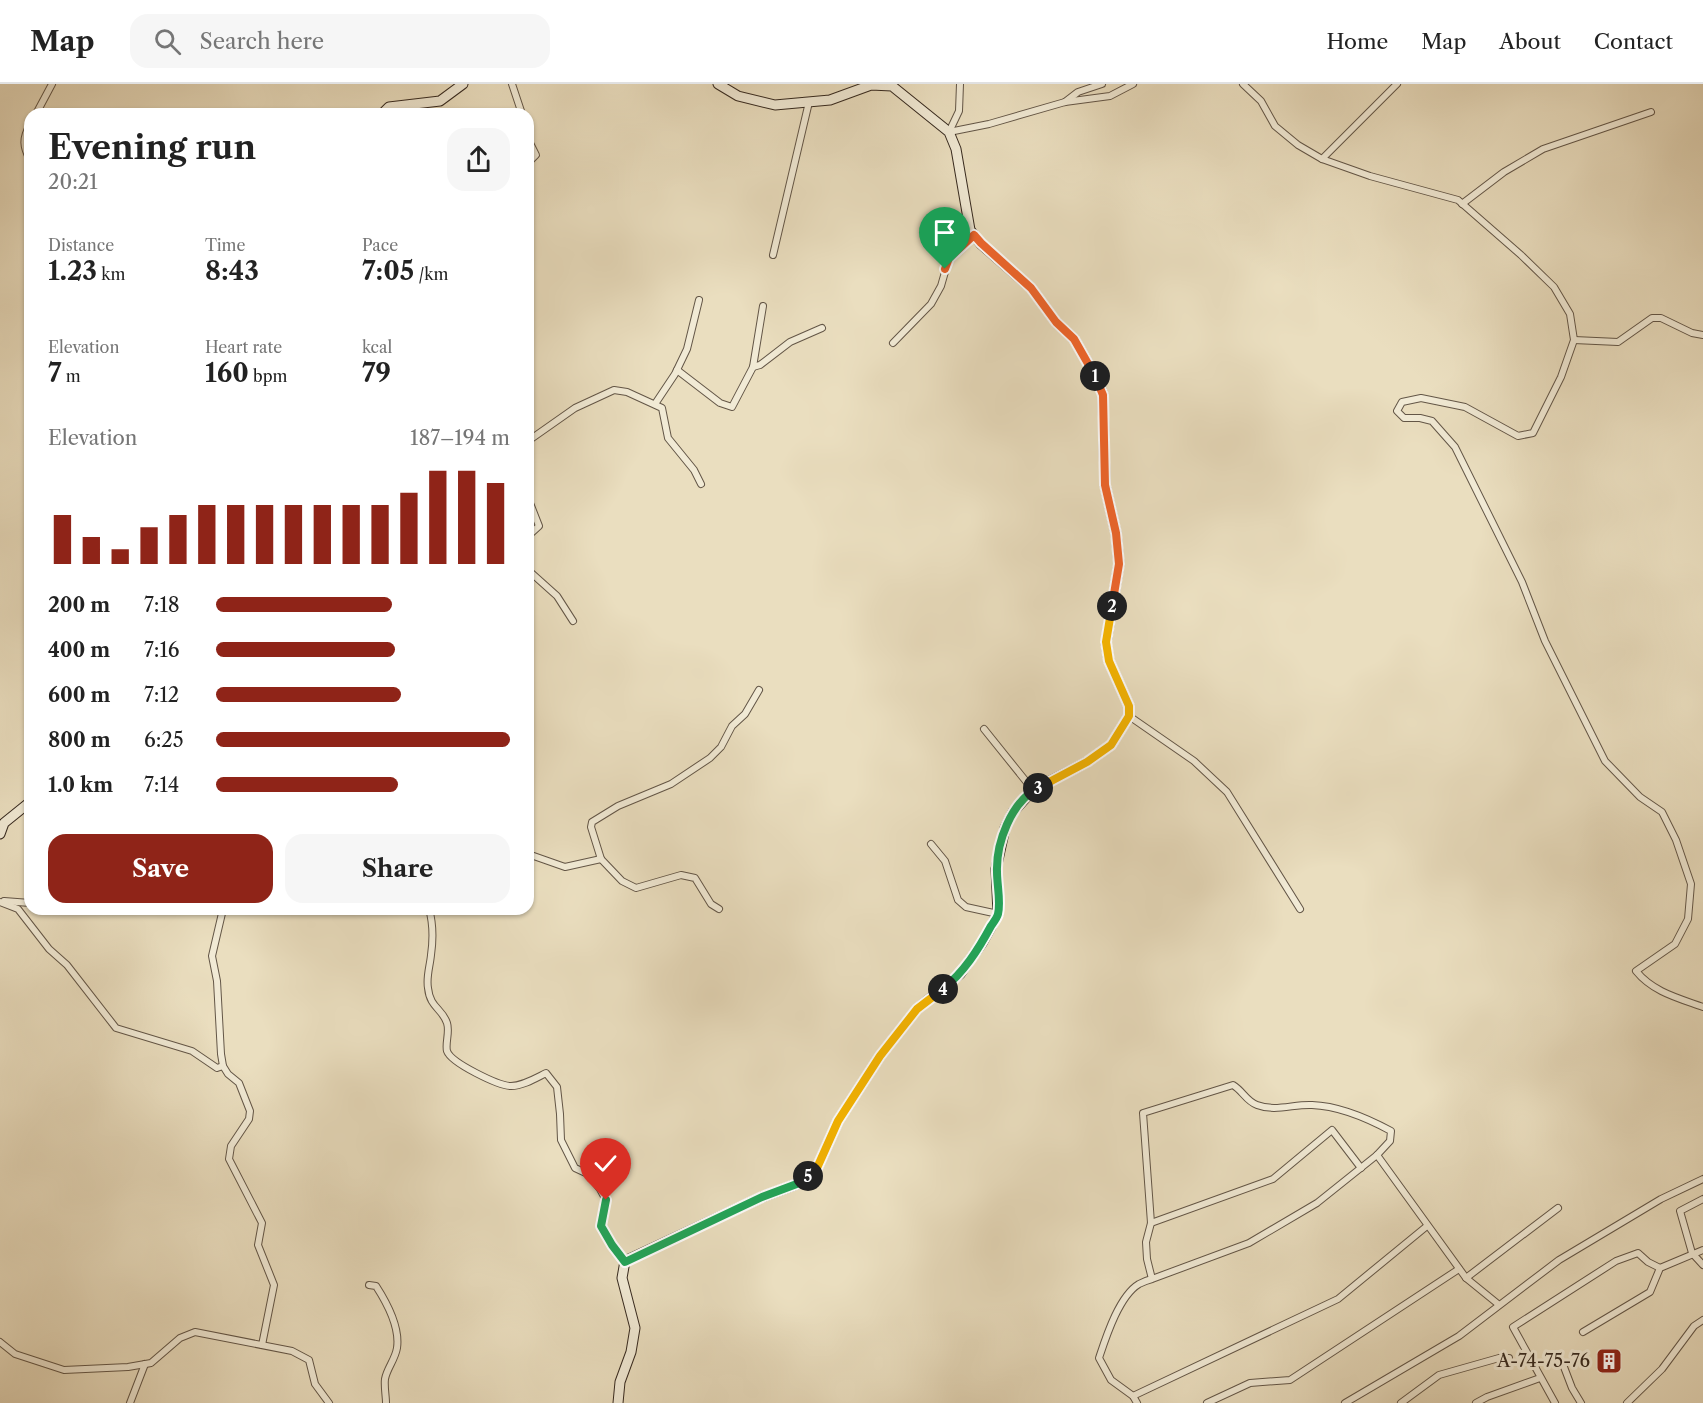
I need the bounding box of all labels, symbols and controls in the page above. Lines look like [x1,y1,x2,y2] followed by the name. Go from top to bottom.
[130,14,550,68] search box
[30,24,94,58] text: Map
[151,25,184,58] icon: search
[199,28,324,55] text: Search here
[1327,29,1388,54] text: Home
[1421,29,1466,54] text: Map
[1499,29,1561,54] text: About
[1594,29,1673,54] text: Contact
[48,127,256,168] text: Evening run
[447,128,510,191] button: share
[48,170,98,194] text: 20:21
[919,207,970,269] pin
[928,216,961,249] icon: arrive
[48,235,114,255] text: Distance
[205,235,245,255] text: Time
[362,235,398,255] text: Pace
[48,255,97,287] text: 1.23
[205,255,259,287] text: 8:43
[362,255,414,287] text: 7:05
[97,264,125,284] text: km
[414,264,448,284] text: /km
[48,337,119,357] text: Elevation
[205,337,282,357] text: Heart rate
[362,337,392,357] text: kcal
[48,357,62,389] text: 7
[205,357,249,389] text: 160
[362,357,391,389] text: 79
[1080,361,1110,391] pin: 1
[62,366,81,386] text: m
[249,366,288,386] text: bpm
[1091,366,1099,386] text: 1
[48,426,137,450] text: Elevation
[410,426,510,450] text: 187–194 m
[1097,591,1127,621] pin: 2
[48,593,110,617] text: 200 m
[144,593,180,617] text: 7:18
[1107,596,1117,616] text: 2
[48,638,110,662] text: 400 m
[144,638,180,662] text: 7:16
[48,683,110,707] text: 600 m
[144,683,179,707] text: 7:12
[48,728,111,752] text: 800 m
[144,728,184,752] text: 6:25
[48,773,113,797] text: 1.0 km
[144,773,179,797] text: 7:14
[1023,773,1053,803] pin: 3
[1033,778,1043,798] text: 3
[48,834,273,903] button: Save
[285,834,510,903] button: Share
[928,974,958,1004] pin: 4
[938,979,948,999] text: 4
[580,1138,631,1200] pin
[589,1147,622,1180] icon: check
[793,1161,823,1191] pin: 5
[804,1166,812,1186] text: 5
[1594,1346,1624,1376] building icon: A-74-75-76
[1496,1350,1590,1372] place label: A-74-75-76

